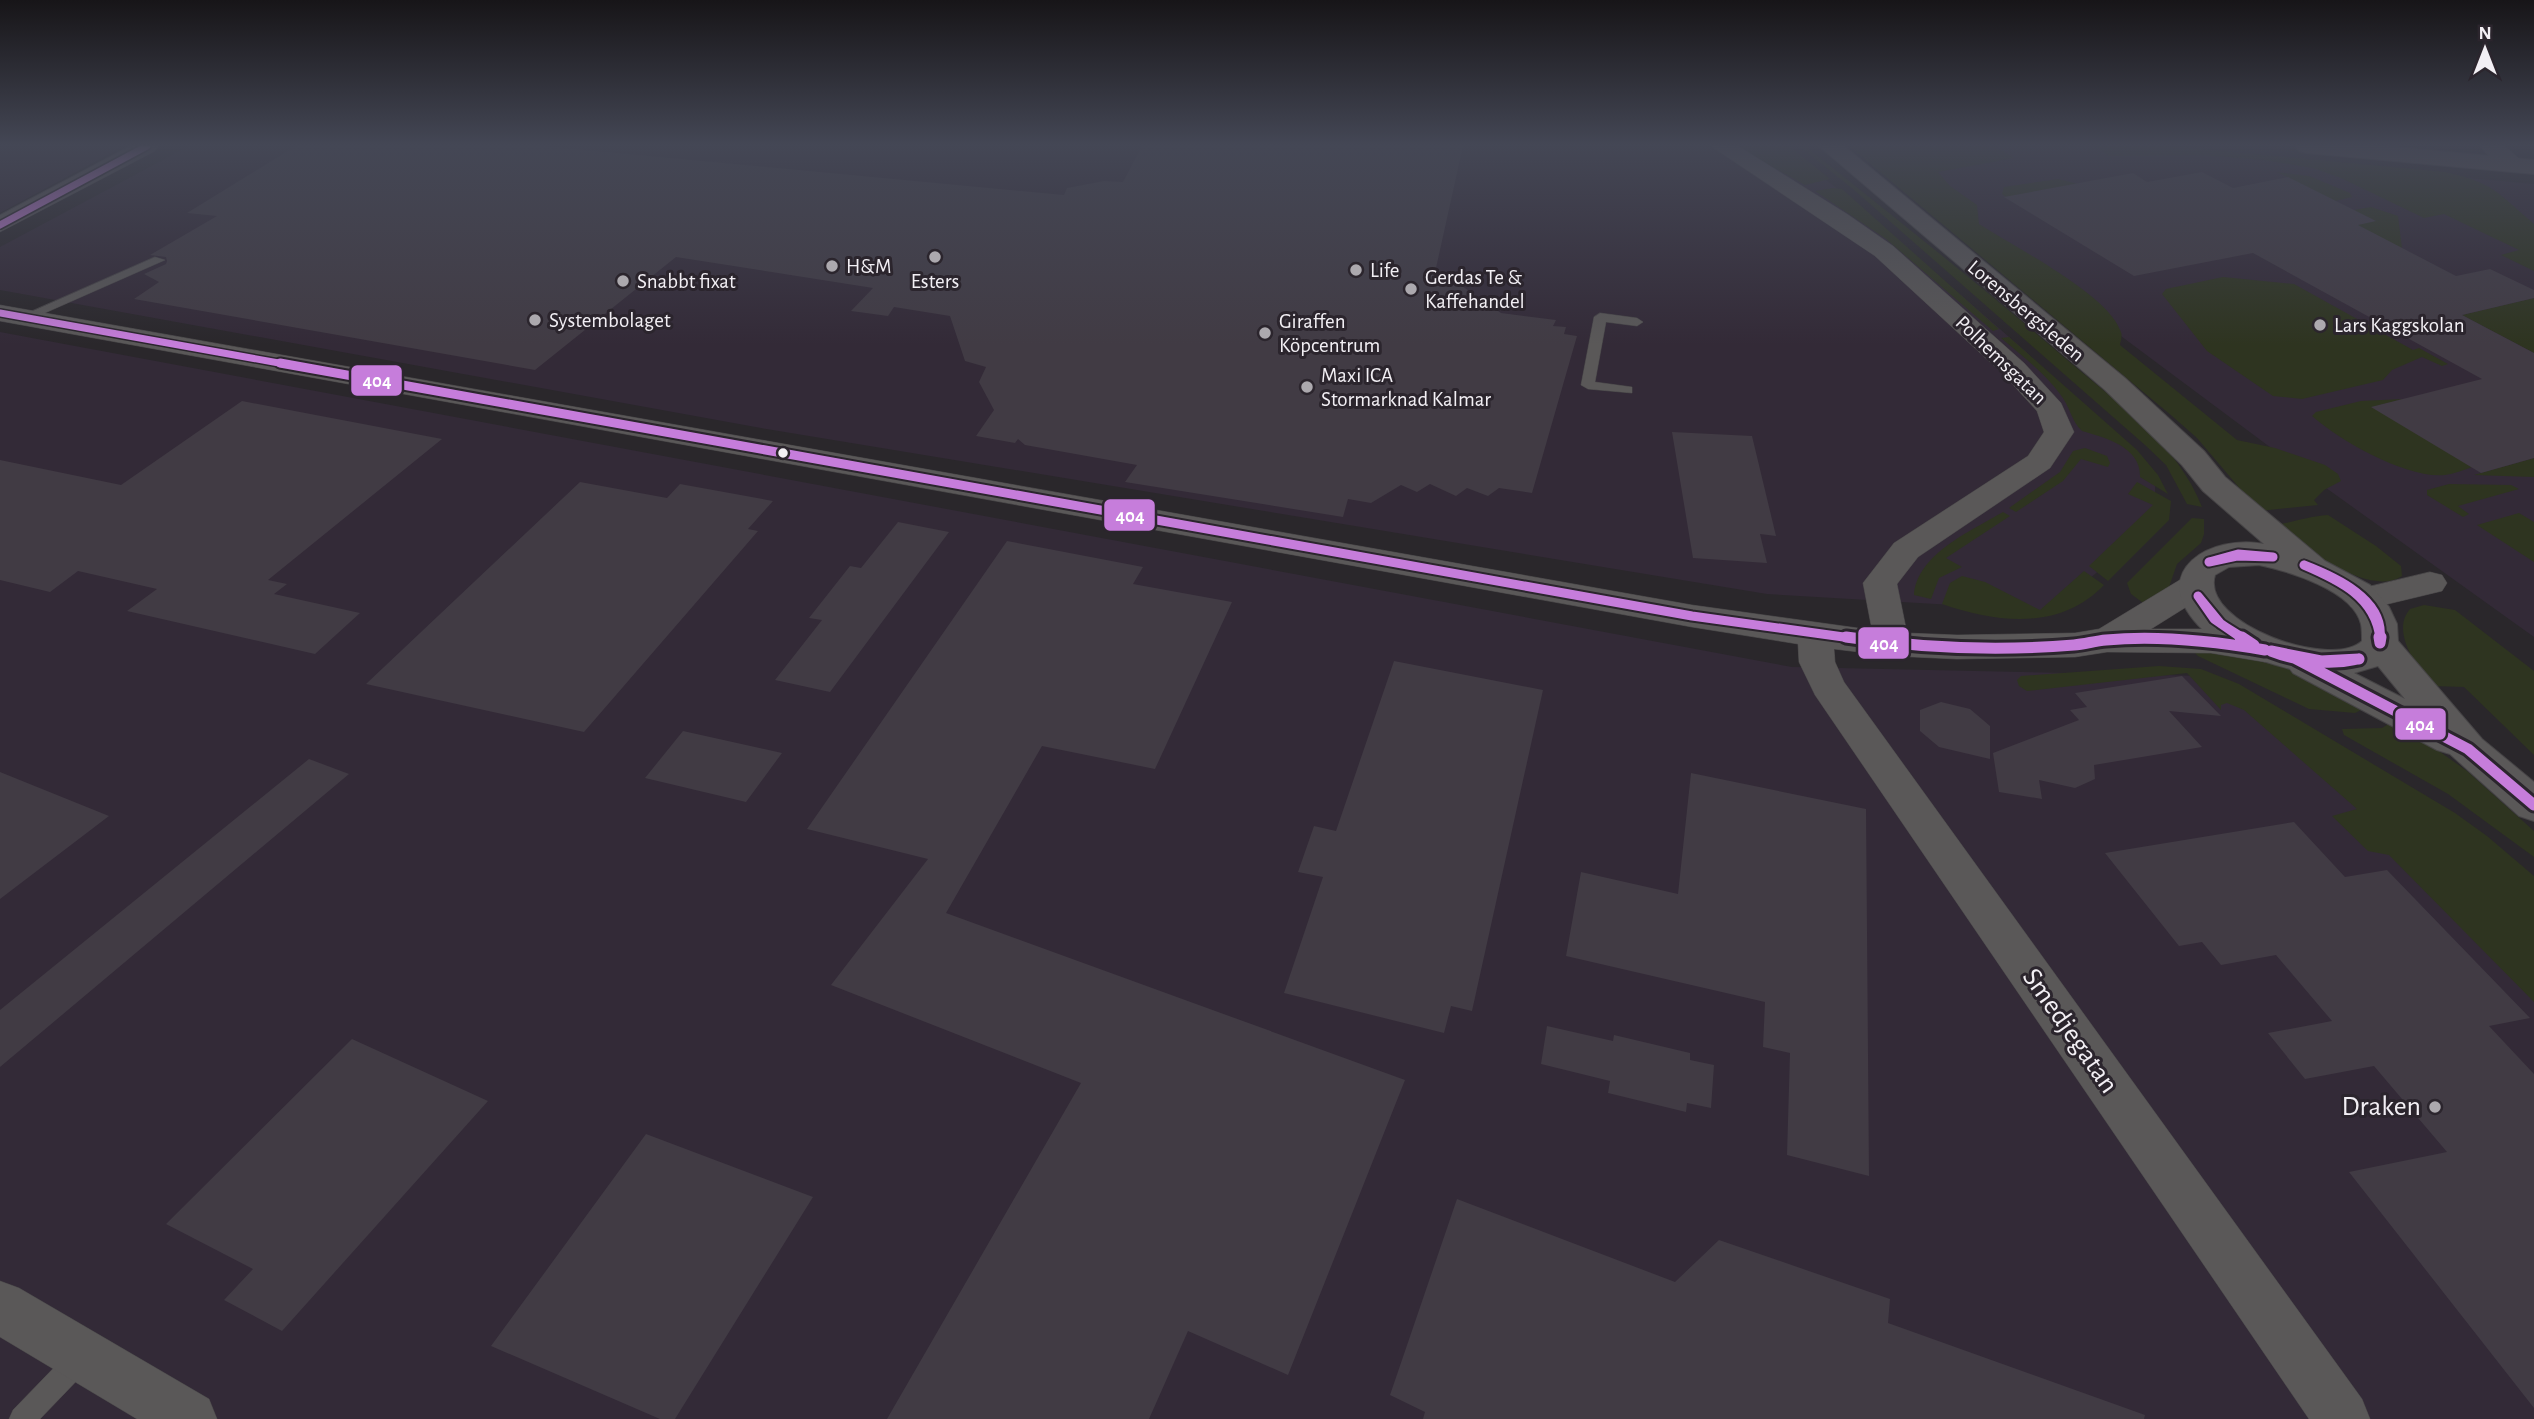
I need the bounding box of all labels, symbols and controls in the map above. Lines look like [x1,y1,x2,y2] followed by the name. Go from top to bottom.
[2450,14,2520,84] north arrow
[2478,24,2492,43] text: N
[927,249,943,265] marker: Esters
[846,256,892,277] place label: H&M
[1964,256,2088,366] street label: Lorensbergsleden
[824,258,840,274] marker: H&M
[1370,260,1399,281] place label: Life
[1348,262,1364,278] marker: Life
[1425,267,1525,312] place label: Gerdas Te & Kaffehandel
[637,271,736,292] place label: Snabbt fixat
[911,271,959,292] place label: Esters
[615,273,631,289] marker: Snabbt fixat
[1403,281,1419,297] marker: Gerdas Te & Kaffehandel
[549,310,671,331] place label: Systembolaget
[1279,311,1380,356] place label: Giraffen Köpcentrum
[527,312,543,328] marker: Systembolaget
[1951,312,2051,408] street label: Polhemsgatan
[2334,315,2465,336] place label: Lars Kaggskolan
[2312,317,2328,333] marker: Lars Kaggskolan
[1257,325,1273,341] marker: Giraffen Köpcentrum
[350,364,403,397] line badge: 404
[1321,365,1491,410] place label: Maxi ICA Stormarknad Kalmar
[362,372,392,391] text: 404
[1299,379,1315,395] marker: Maxi ICA Stormarknad Kalmar
[776,446,790,460] unlabelled marker
[1103,498,1156,532] line badge: 404
[1115,507,1145,526] text: 404
[1857,626,1910,660] line badge: 404
[1869,635,1899,654] text: 404
[2394,707,2447,741] line badge: 404
[2405,716,2435,735] text: 404
[2017,964,2123,1098] street label: Smedjegatan
[2342,1093,2421,1121] place label: Draken
[2427,1099,2443,1115] marker: Draken

